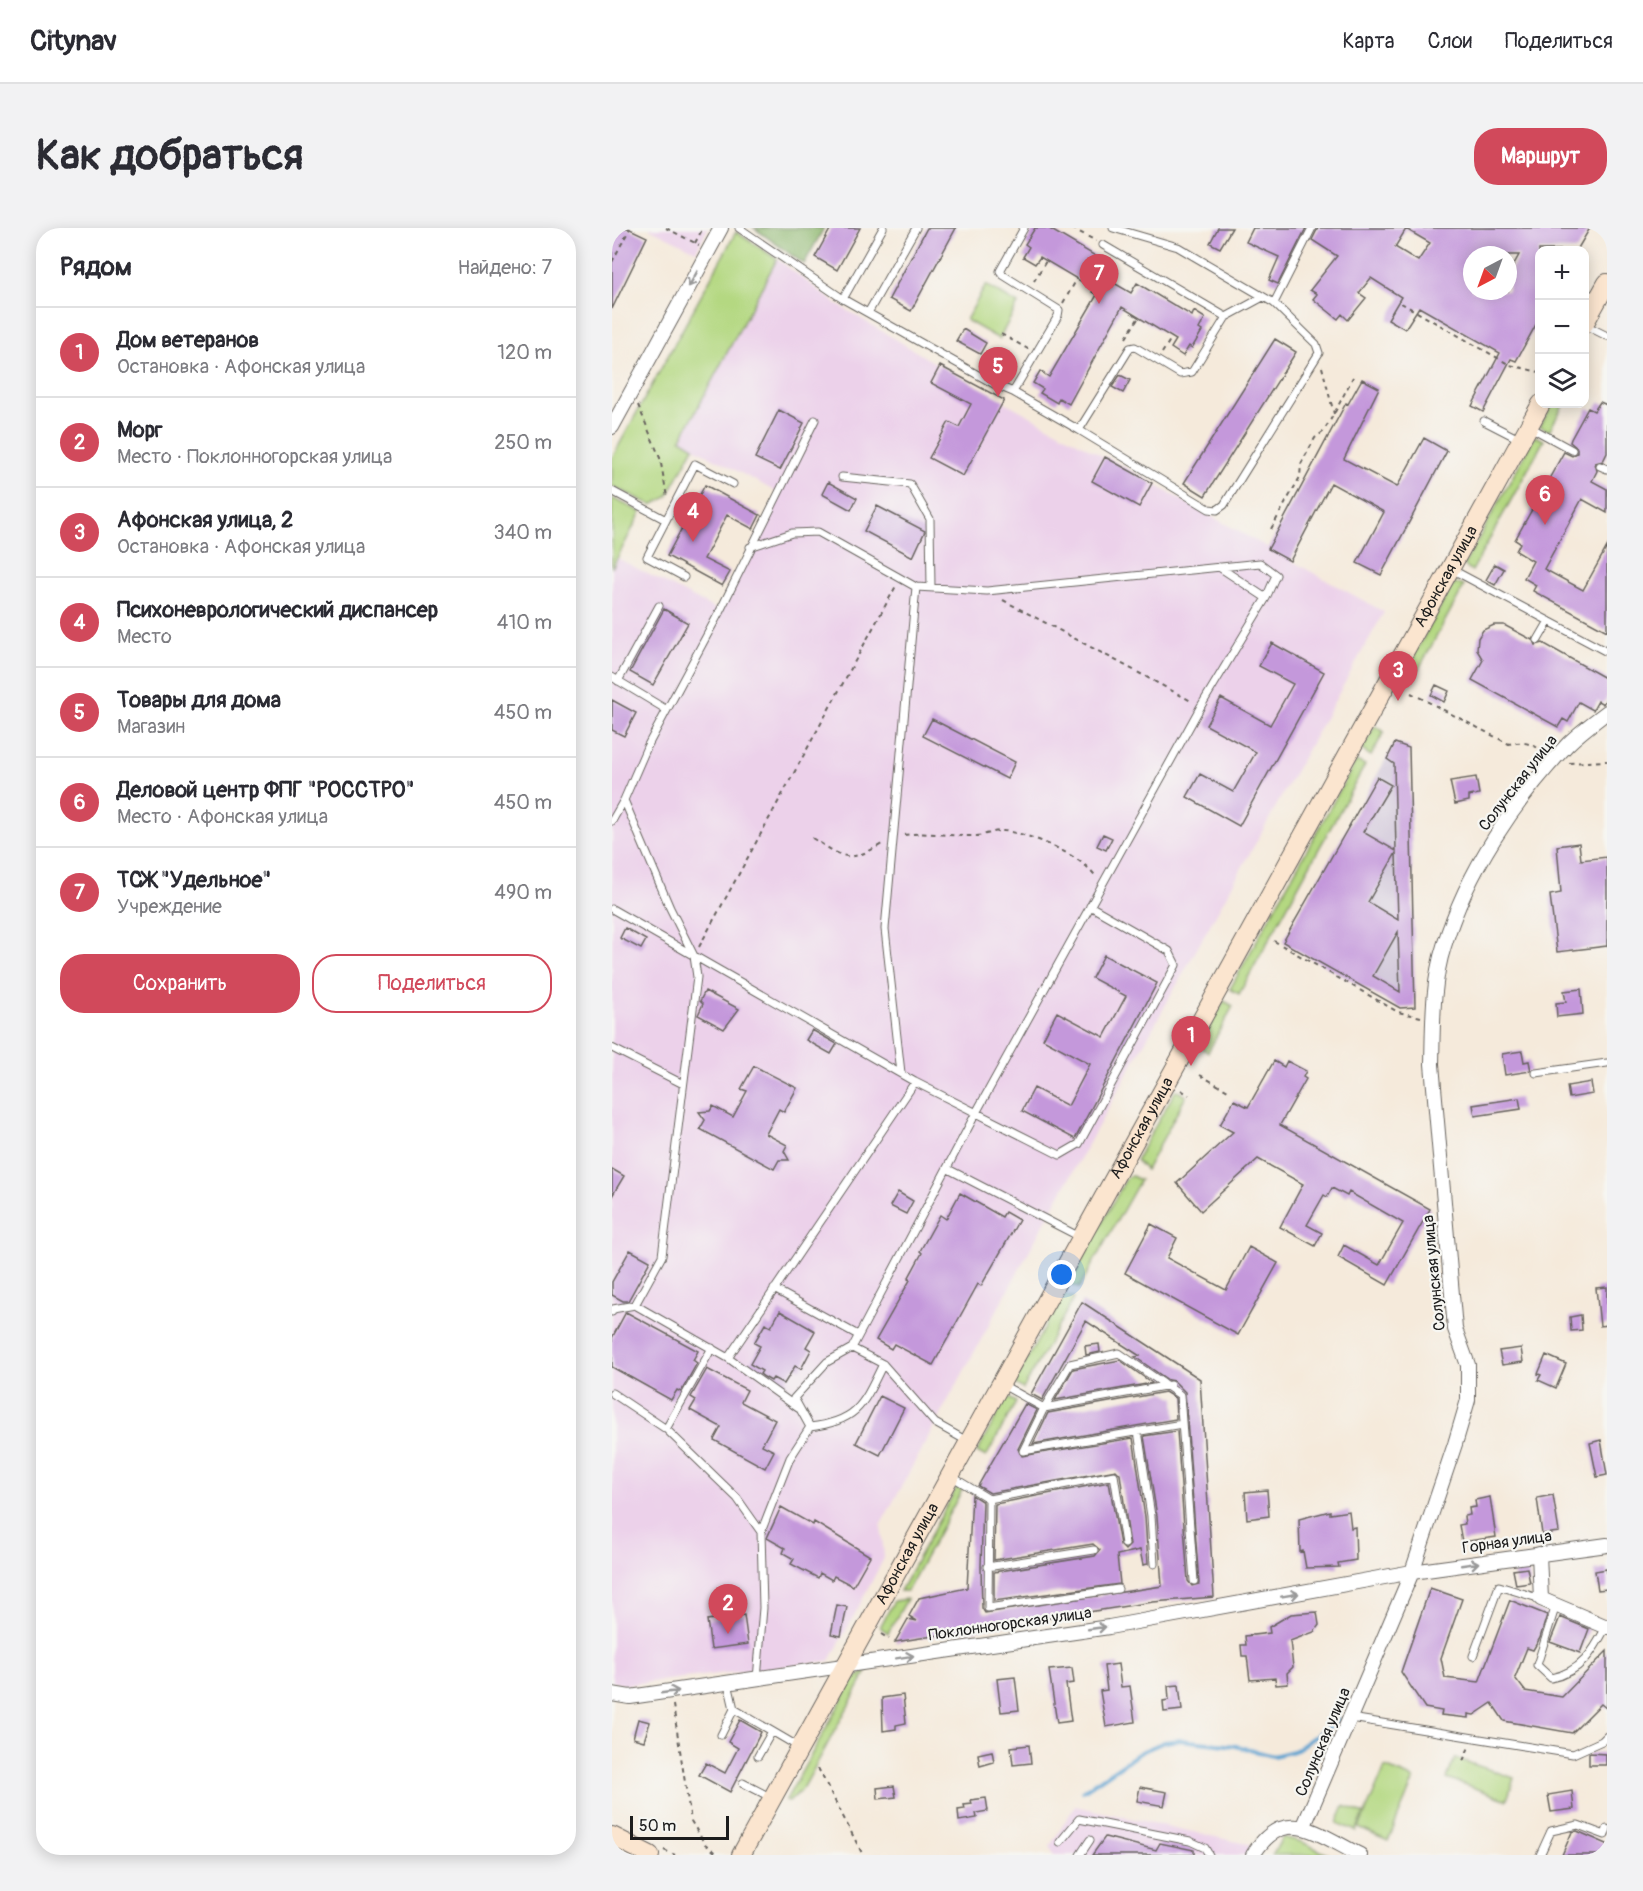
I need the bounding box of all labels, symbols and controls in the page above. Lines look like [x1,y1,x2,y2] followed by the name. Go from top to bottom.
[30,24,117,59] text: Citynav
[1342,28,1394,55] text: Карта
[1427,28,1472,55] text: Слои
[1505,28,1613,55] text: Поделиться
[1474,128,1607,185] button: Маршрут
[36,130,303,182] text: Как добраться
[1463,246,1517,300] north arrow
[1535,246,1589,408] map controls
[1535,246,1589,300] button: +
[60,251,132,283] text: Рядом
[1080,254,1118,304] pin: 7
[458,255,552,280] text: Найдено: 7
[687,270,699,287] one-way arrow
[1535,300,1589,354] button: −
[117,326,259,354] text: Дом ветеранов
[76,340,83,365] text: 1
[497,340,552,365] text: 120 m
[978,348,1018,397] pin: 5
[117,354,365,379] text: Остановка · Афонская улица
[1535,354,1589,408] button: layers
[117,416,163,444] text: Морг
[74,430,85,455] text: 2
[494,430,552,455] text: 250 m
[117,444,392,469] text: Место · Поклонногорская улица
[1526,476,1564,525] pin: 6
[674,492,712,542] pin: 4
[117,506,293,534] text: Афонская улица, 2
[74,520,85,545] text: 3
[493,520,552,545] text: 340 m
[1410,522,1482,631] street label: Афонская улица
[117,534,365,559] text: Остановка · Афонская улица
[117,596,438,624] text: Психоневрологический диспансер
[74,610,85,635] text: 4
[497,610,552,635] text: 410 m
[117,624,172,649] text: Место
[1378,652,1418,701] pin: 3
[117,686,281,714] text: Товары для дома
[74,700,85,725] text: 5
[494,700,552,725] text: 450 m
[117,714,185,739] text: Магазин
[1474,731,1562,835] street label: Солунская улица
[117,776,415,804] text: Деловой центр ФПГ "РОССТРО"
[74,790,85,815] text: 6
[494,790,552,815] text: 450 m
[117,804,328,829] text: Место · Афонская улица
[117,866,271,894] text: ТСЖ "Удельное"
[74,880,85,905] text: 7
[494,880,552,905] text: 490 m
[117,894,222,919] text: Учреждение
[60,954,300,1013] button: Сохранить
[312,954,552,1013] button: Поделиться
[1172,1016,1210,1066] pin: 1
[1106,1074,1178,1182] street label: Афонская улица
[1418,1214,1450,1332] street label: Солунская улица
[1047,1260,1076,1289] your location
[871,1499,943,1608] street label: Афонская улица
[1461,1526,1553,1558] street label: Горная улица
[1459,1558,1479,1569] one-way arrow
[708,1584,748,1634] pin: 2
[1279,1589,1299,1600] one-way arrow
[927,1603,1093,1645] street label: Поклонногорская улица
[1087,1623,1107,1634] one-way arrow
[894,1651,914,1662] one-way arrow
[1291,1685,1355,1799] street label: Солунская улица
[659,1686,679,1697] one-way arrow
[630,1813,729,1840] scale bar
[639,1816,676,1836] text: 50 m

